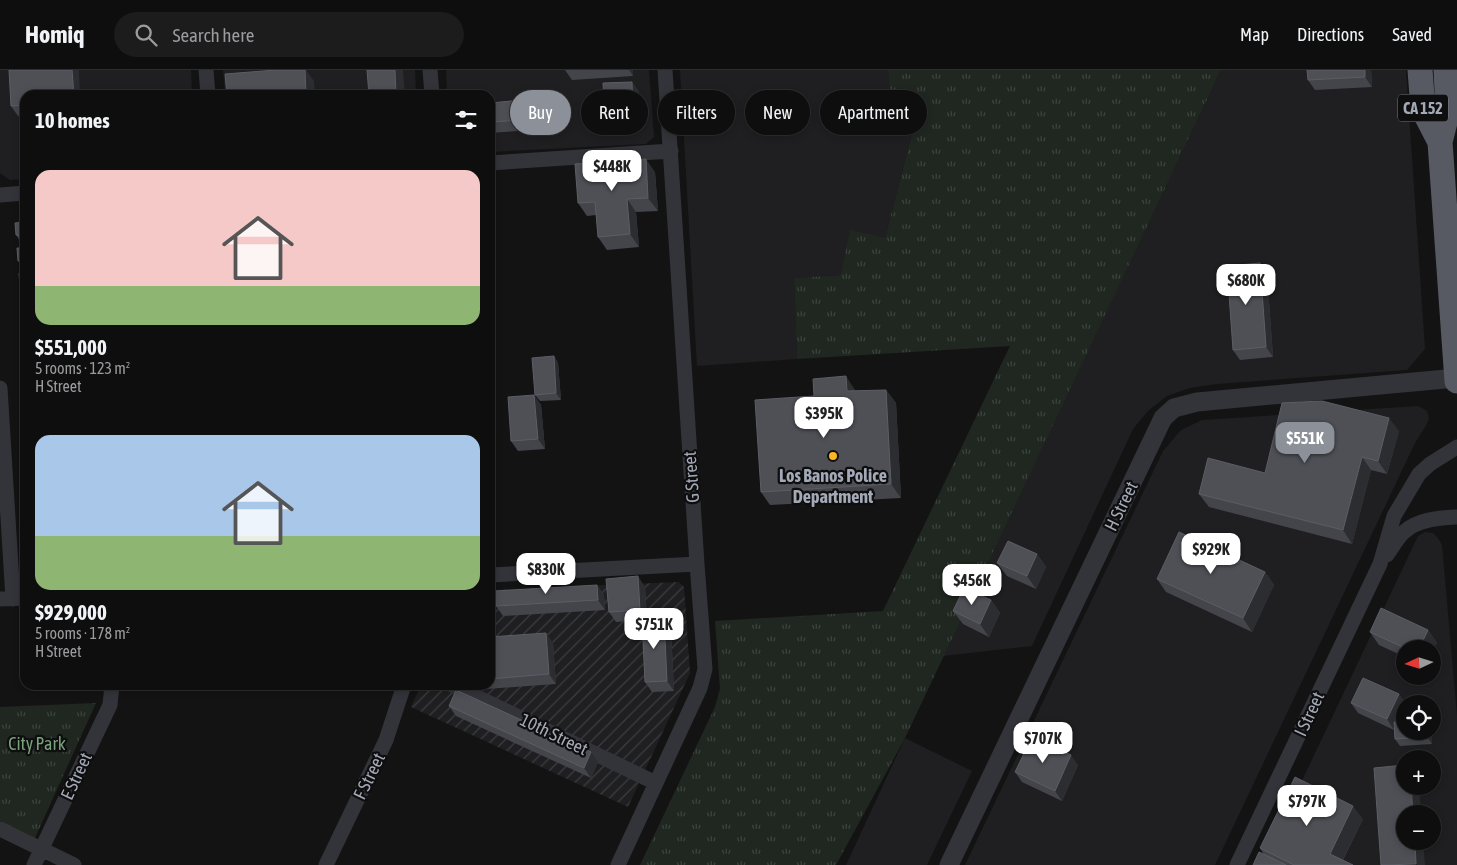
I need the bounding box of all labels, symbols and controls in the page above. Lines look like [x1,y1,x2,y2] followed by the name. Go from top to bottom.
[114,12,464,57] search box
[25,21,84,48] text: Homiq
[132,21,160,49] icon: search
[172,24,254,46] text: Search here
[1240,24,1269,45] text: Map
[1297,24,1364,45] text: Directions
[1392,24,1432,45] text: Saved
[510,90,571,135] chip: Buy
[581,90,648,135] chip: Rent
[658,90,735,135] chip: Filters
[745,90,810,135] chip: New
[820,90,927,135] chip: Apartment
[1398,94,1448,122] road number: CA 152
[452,106,480,134] icon: filters
[35,108,110,132] text: 10 homes
[577,150,647,192] pin: $448K
[593,157,631,175] text: $448K
[213,203,303,293] icon: home
[1211,264,1281,306] pin: $680K
[1227,271,1265,289] text: $680K
[35,335,107,359] text: $551,000
[35,359,130,377] text: 5 rooms · 123 m²
[35,377,82,395] text: H Street
[789,396,859,439] pin: $395K
[805,404,843,422] text: $395K
[1270,422,1340,464] pin: $551K
[1286,429,1324,447] text: $551K
[827,450,839,462] marker: Los Banos Police Department
[679,451,703,503] street label: G Street
[779,465,887,507] place label: Los Banos Police Department
[213,468,303,558] icon: home
[1100,478,1142,534] street label: H Street
[1176,532,1246,575] pin: $929K
[1192,540,1230,558] text: $929K
[511,552,581,595] pin: $830K
[527,560,565,578] text: $830K
[937,564,1007,606] pin: $456K
[953,571,991,589] text: $456K
[35,600,107,624] text: $929,000
[619,608,689,650] pin: $751K
[635,615,673,633] text: $751K
[35,624,130,642] text: 5 rooms · 178 m²
[1396,640,1441,685] north arrow
[1396,640,1441,850] map controls
[35,642,82,660] text: H Street
[1290,688,1328,740] street label: I Street
[1396,695,1441,740] button: locate
[517,709,591,759] street label: 10th Street
[1008,722,1078,764] pin: $707K
[1024,729,1062,747] text: $707K
[8,733,66,754] park label: City Park
[56,749,96,803] street label: E Street
[349,749,389,803] street label: F Street
[1396,750,1441,795] button: +
[1272,784,1342,827] pin: $797K
[1288,792,1326,810] text: $797K
[1396,805,1441,850] button: −

